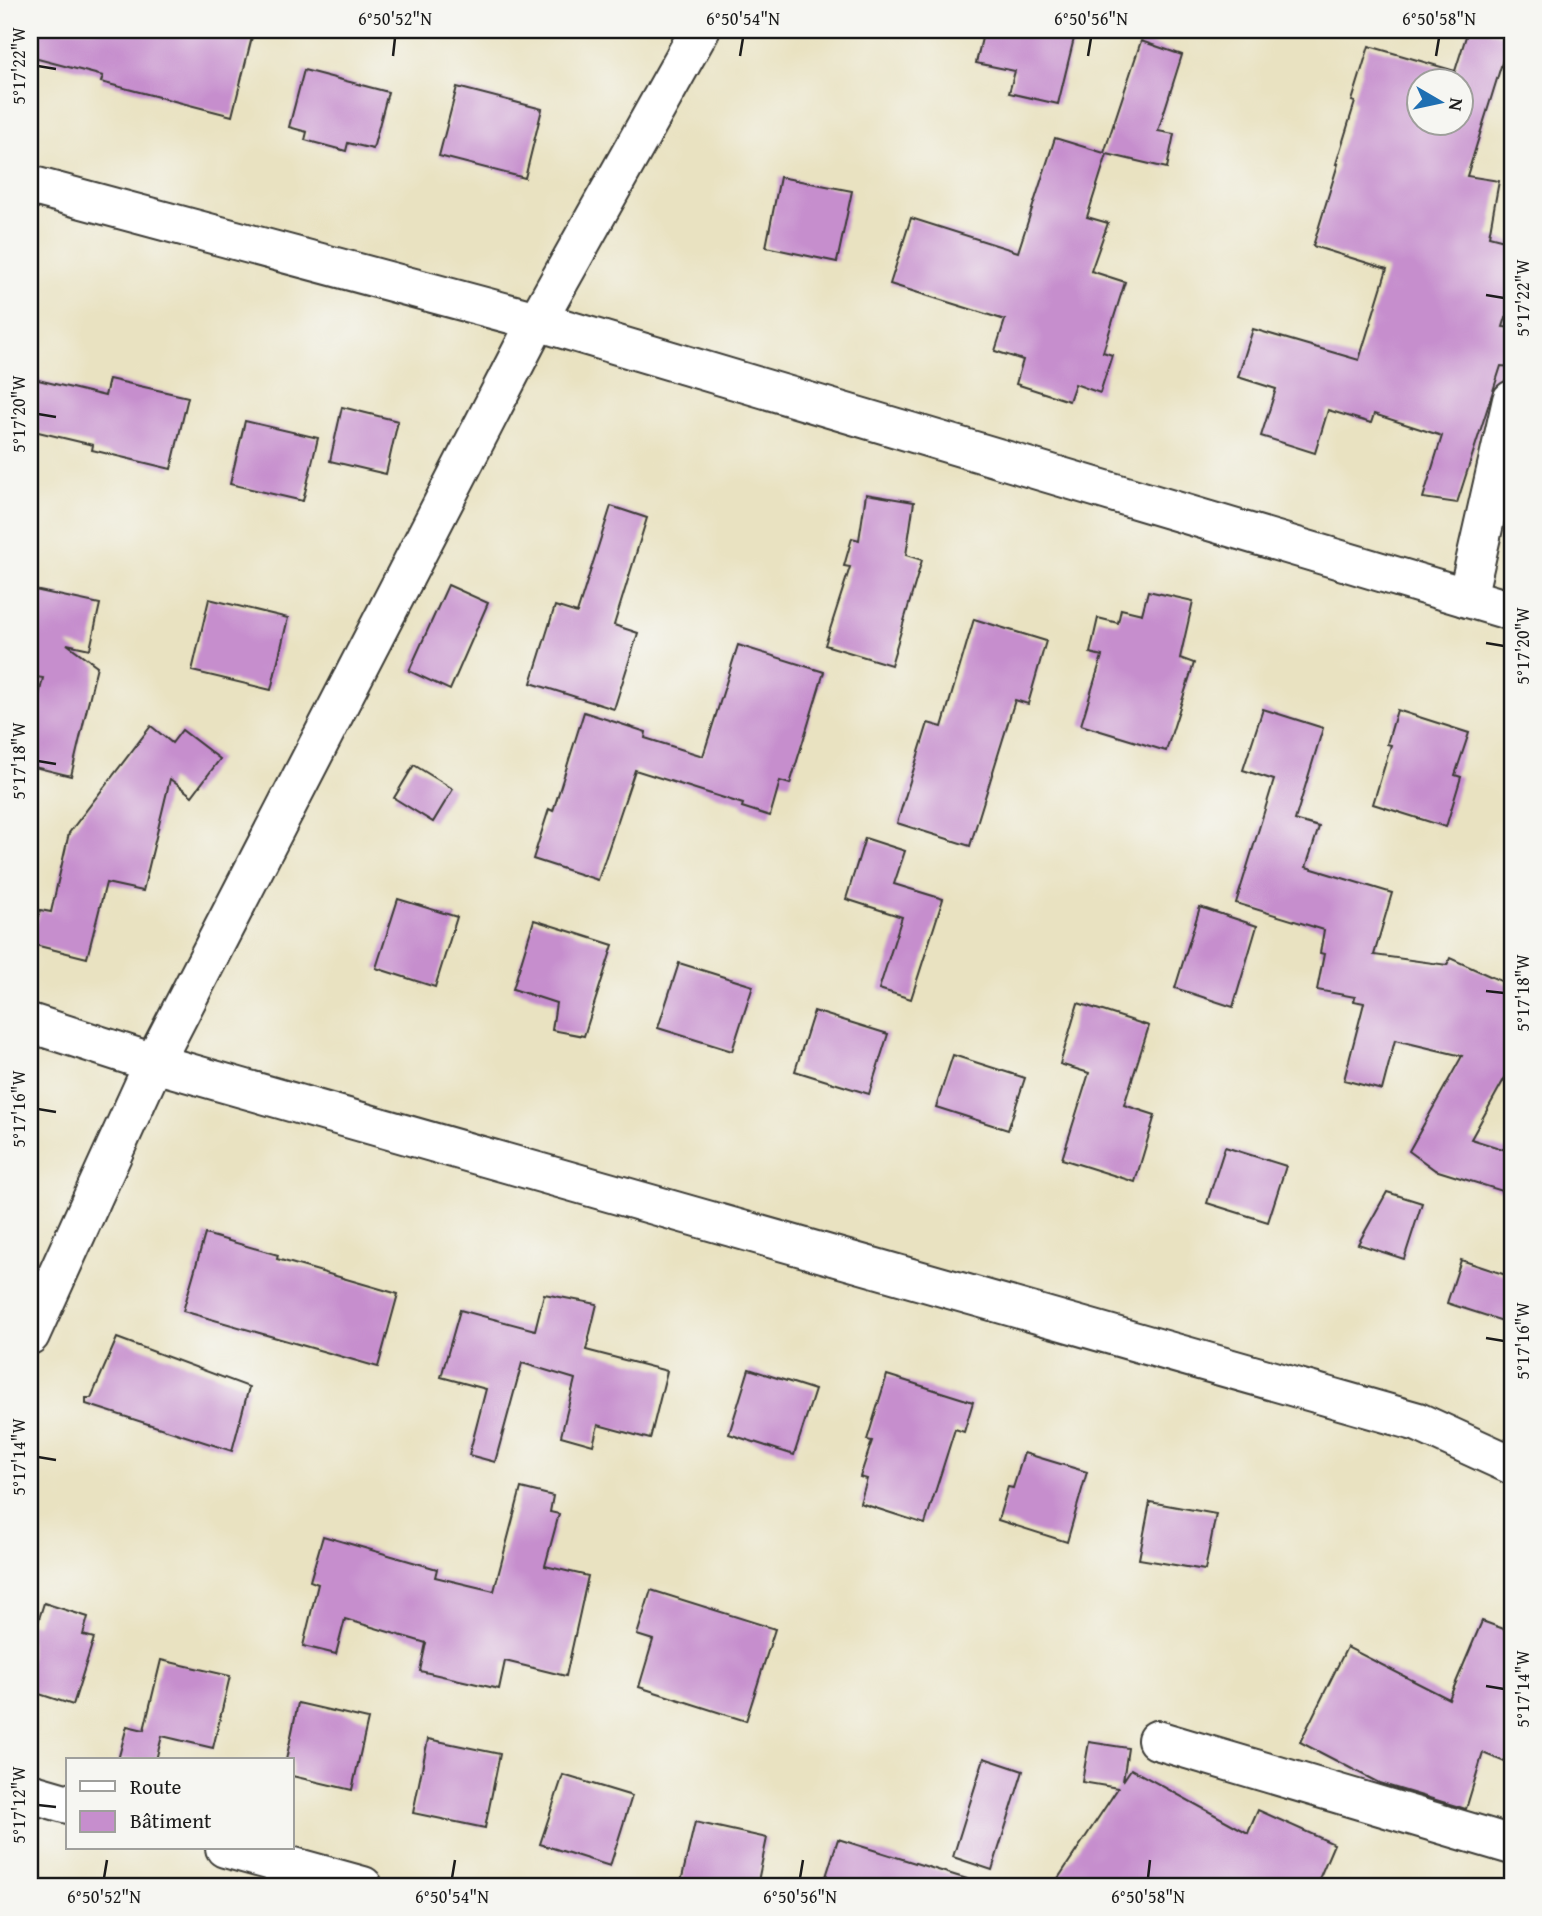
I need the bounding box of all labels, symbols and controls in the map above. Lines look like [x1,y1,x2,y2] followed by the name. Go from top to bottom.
[358,5,432,32] text: 6°50'52"N
[706,5,780,32] text: 6°50'54"N
[1054,5,1128,32] text: 6°50'56"N
[1402,5,1476,32] text: 6°50'58"N
[5,26,32,105] text: 5°17'22"W
[1406,66,1476,136] north arrow
[1442,96,1472,113] text: N
[1509,258,1536,337] text: 5°17'22"W
[5,374,32,453] text: 5°17'20"W
[1509,606,1536,685] text: 5°17'20"W
[5,721,32,800] text: 5°17'18"W
[1509,953,1536,1032] text: 5°17'18"W
[5,1069,32,1148] text: 5°17'16"W
[1509,1301,1536,1380] text: 5°17'16"W
[5,1417,32,1496] text: 5°17'14"W
[1509,1649,1536,1728] text: 5°17'14"W
[66,1758,294,1850] legend
[5,1765,32,1844] text: 5°17'12"W
[130,1771,182,1802] text: Route
[130,1805,212,1836] text: Bâtiment
[67,1883,141,1910] text: 6°50'52"N
[415,1883,489,1910] text: 6°50'54"N
[763,1883,837,1910] text: 6°50'56"N
[1111,1883,1185,1910] text: 6°50'58"N

